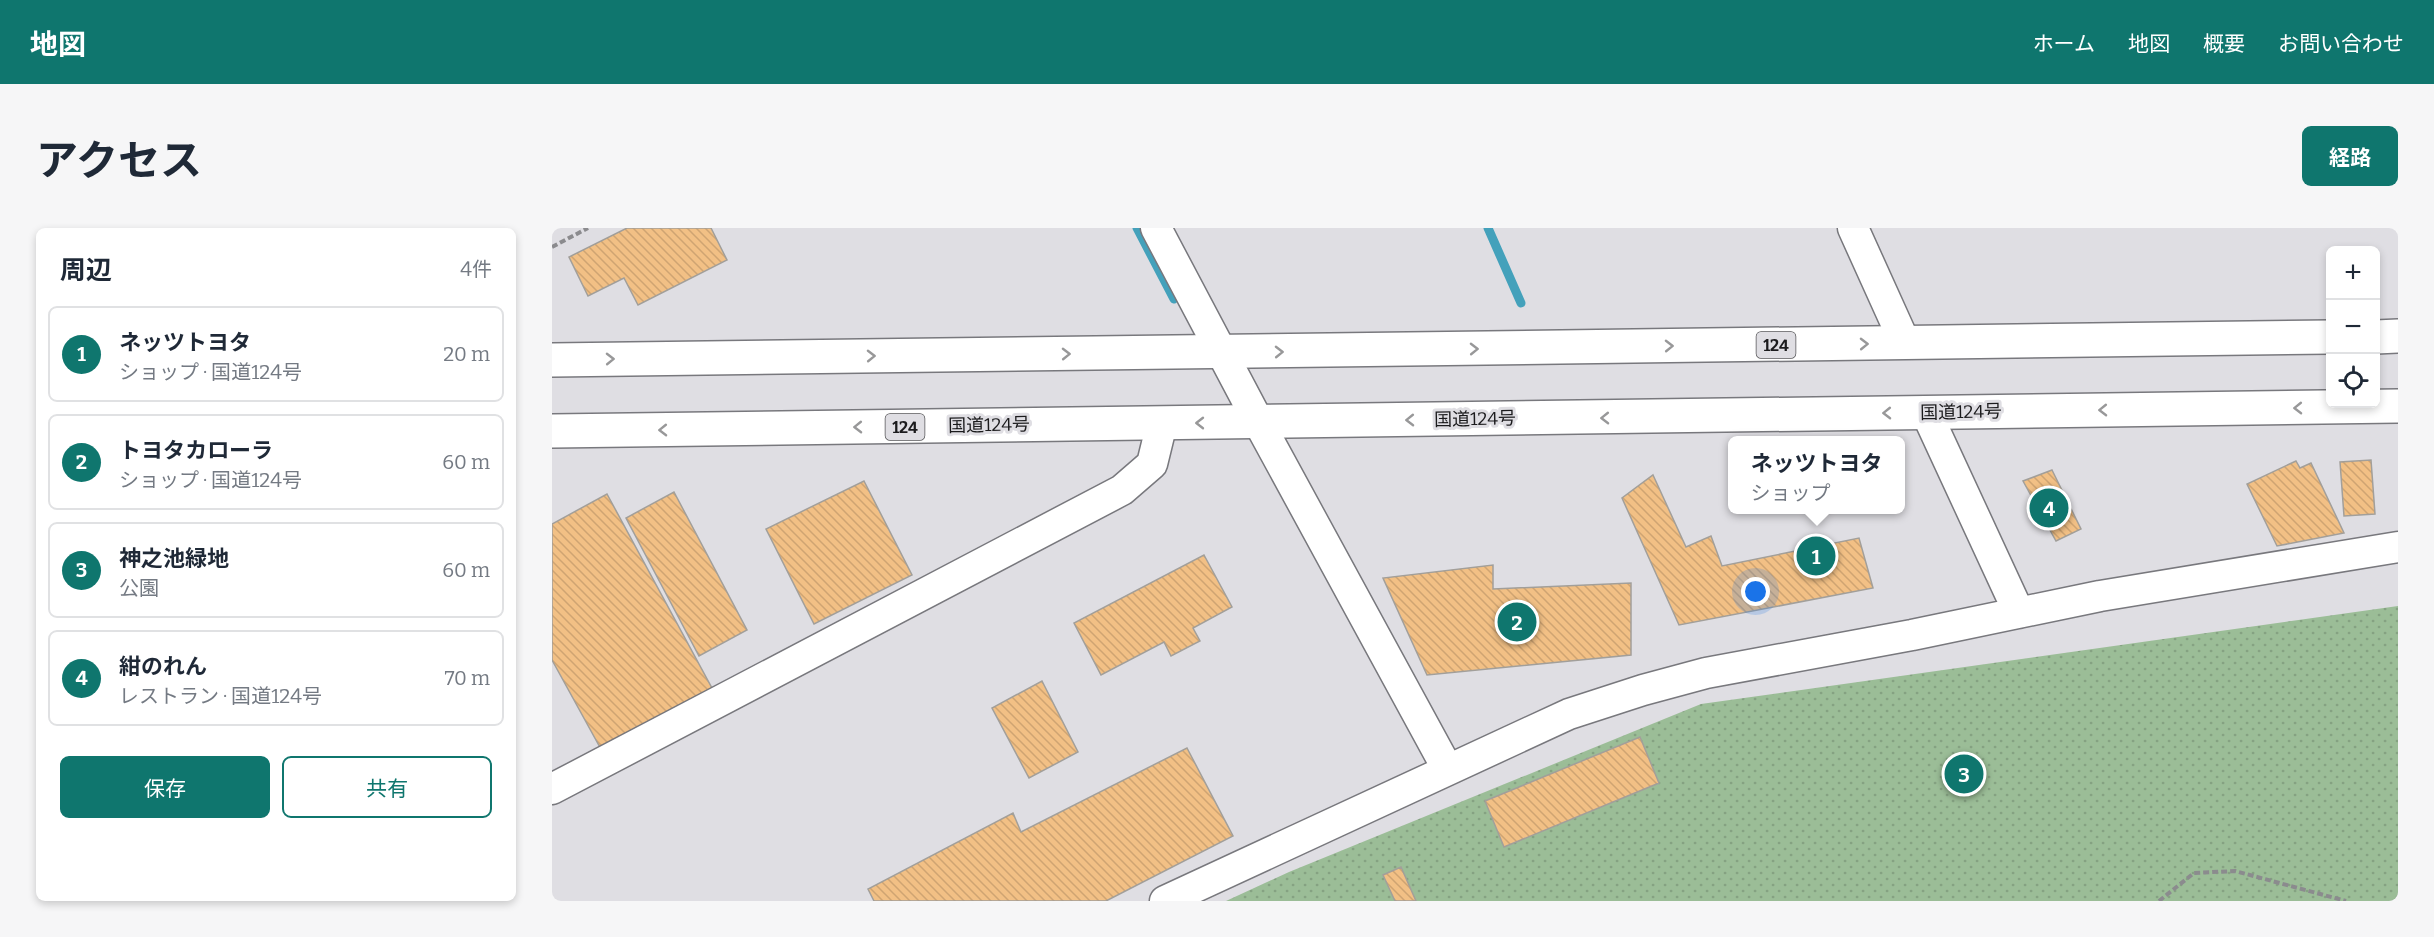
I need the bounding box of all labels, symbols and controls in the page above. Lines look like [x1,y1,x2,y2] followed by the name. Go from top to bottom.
[30,28,86,61] text: 地図
[2033,31,2095,57] text: ホーム
[2128,31,2170,57] text: 地図
[2203,31,2245,57] text: 概要
[2278,31,2404,57] text: お問い合わせ
[2302,126,2398,186] button: 経路
[36,136,202,186] text: アクセス
[2326,246,2380,408] map controls
[2326,246,2380,300] button: +
[60,255,112,286] text: 周辺
[460,257,492,281] text: 4件
[2326,300,2380,354] button: −
[119,329,251,356] text: ネッツトヨタ
[1756,332,1796,358] road number: 124
[1860,338,1869,350] one-way arrow
[1665,340,1674,353] one-way arrow
[77,342,86,366] text: 1
[443,342,490,366] text: 20 m
[1470,343,1479,355] one-way arrow
[1275,345,1284,358] one-way arrow
[1062,348,1071,360] one-way arrow
[867,350,876,362] one-way arrow
[606,353,615,365] one-way arrow
[2326,354,2380,408] button: locate
[119,360,302,384] text: ショップ · 国道124号
[1920,400,2002,424] street label: 国道124号
[2293,401,2302,414] one-way arrow
[2098,404,2107,416] one-way arrow
[1434,407,1516,431] street label: 国道124号
[1882,407,1891,419] one-way arrow
[1601,411,1610,424] one-way arrow
[948,413,1030,437] street label: 国道124号
[886,414,924,440] road number: 124
[1406,414,1415,427] one-way arrow
[1196,417,1205,429] one-way arrow
[854,421,863,433] one-way arrow
[659,423,668,436] one-way arrow
[1728,436,1905,514] popup
[119,437,273,464] text: トヨタカローラ
[76,450,87,474] text: 2
[442,450,490,474] text: 60 m
[1750,450,1883,477] text: ネッツトヨタ
[119,468,302,492] text: ショップ · 国道124号
[1750,481,1830,505] text: ショップ
[2030,486,2068,530] pin: 4
[1796,534,1836,578] pin: 1
[119,545,229,572] text: 神之池緑地
[76,558,87,582] text: 3
[442,558,490,582] text: 60 m
[119,576,159,600] text: 公園
[1741,577,1770,606] your location
[1498,600,1536,644] pin: 2
[119,653,207,680] text: 紺のれん
[75,666,88,690] text: 4
[444,666,490,690] text: 70 m
[119,684,322,708] text: レストラン · 国道124号
[1944,752,1984,796] pin: 3
[60,756,270,818] button: 保存
[282,756,492,818] button: 共有

